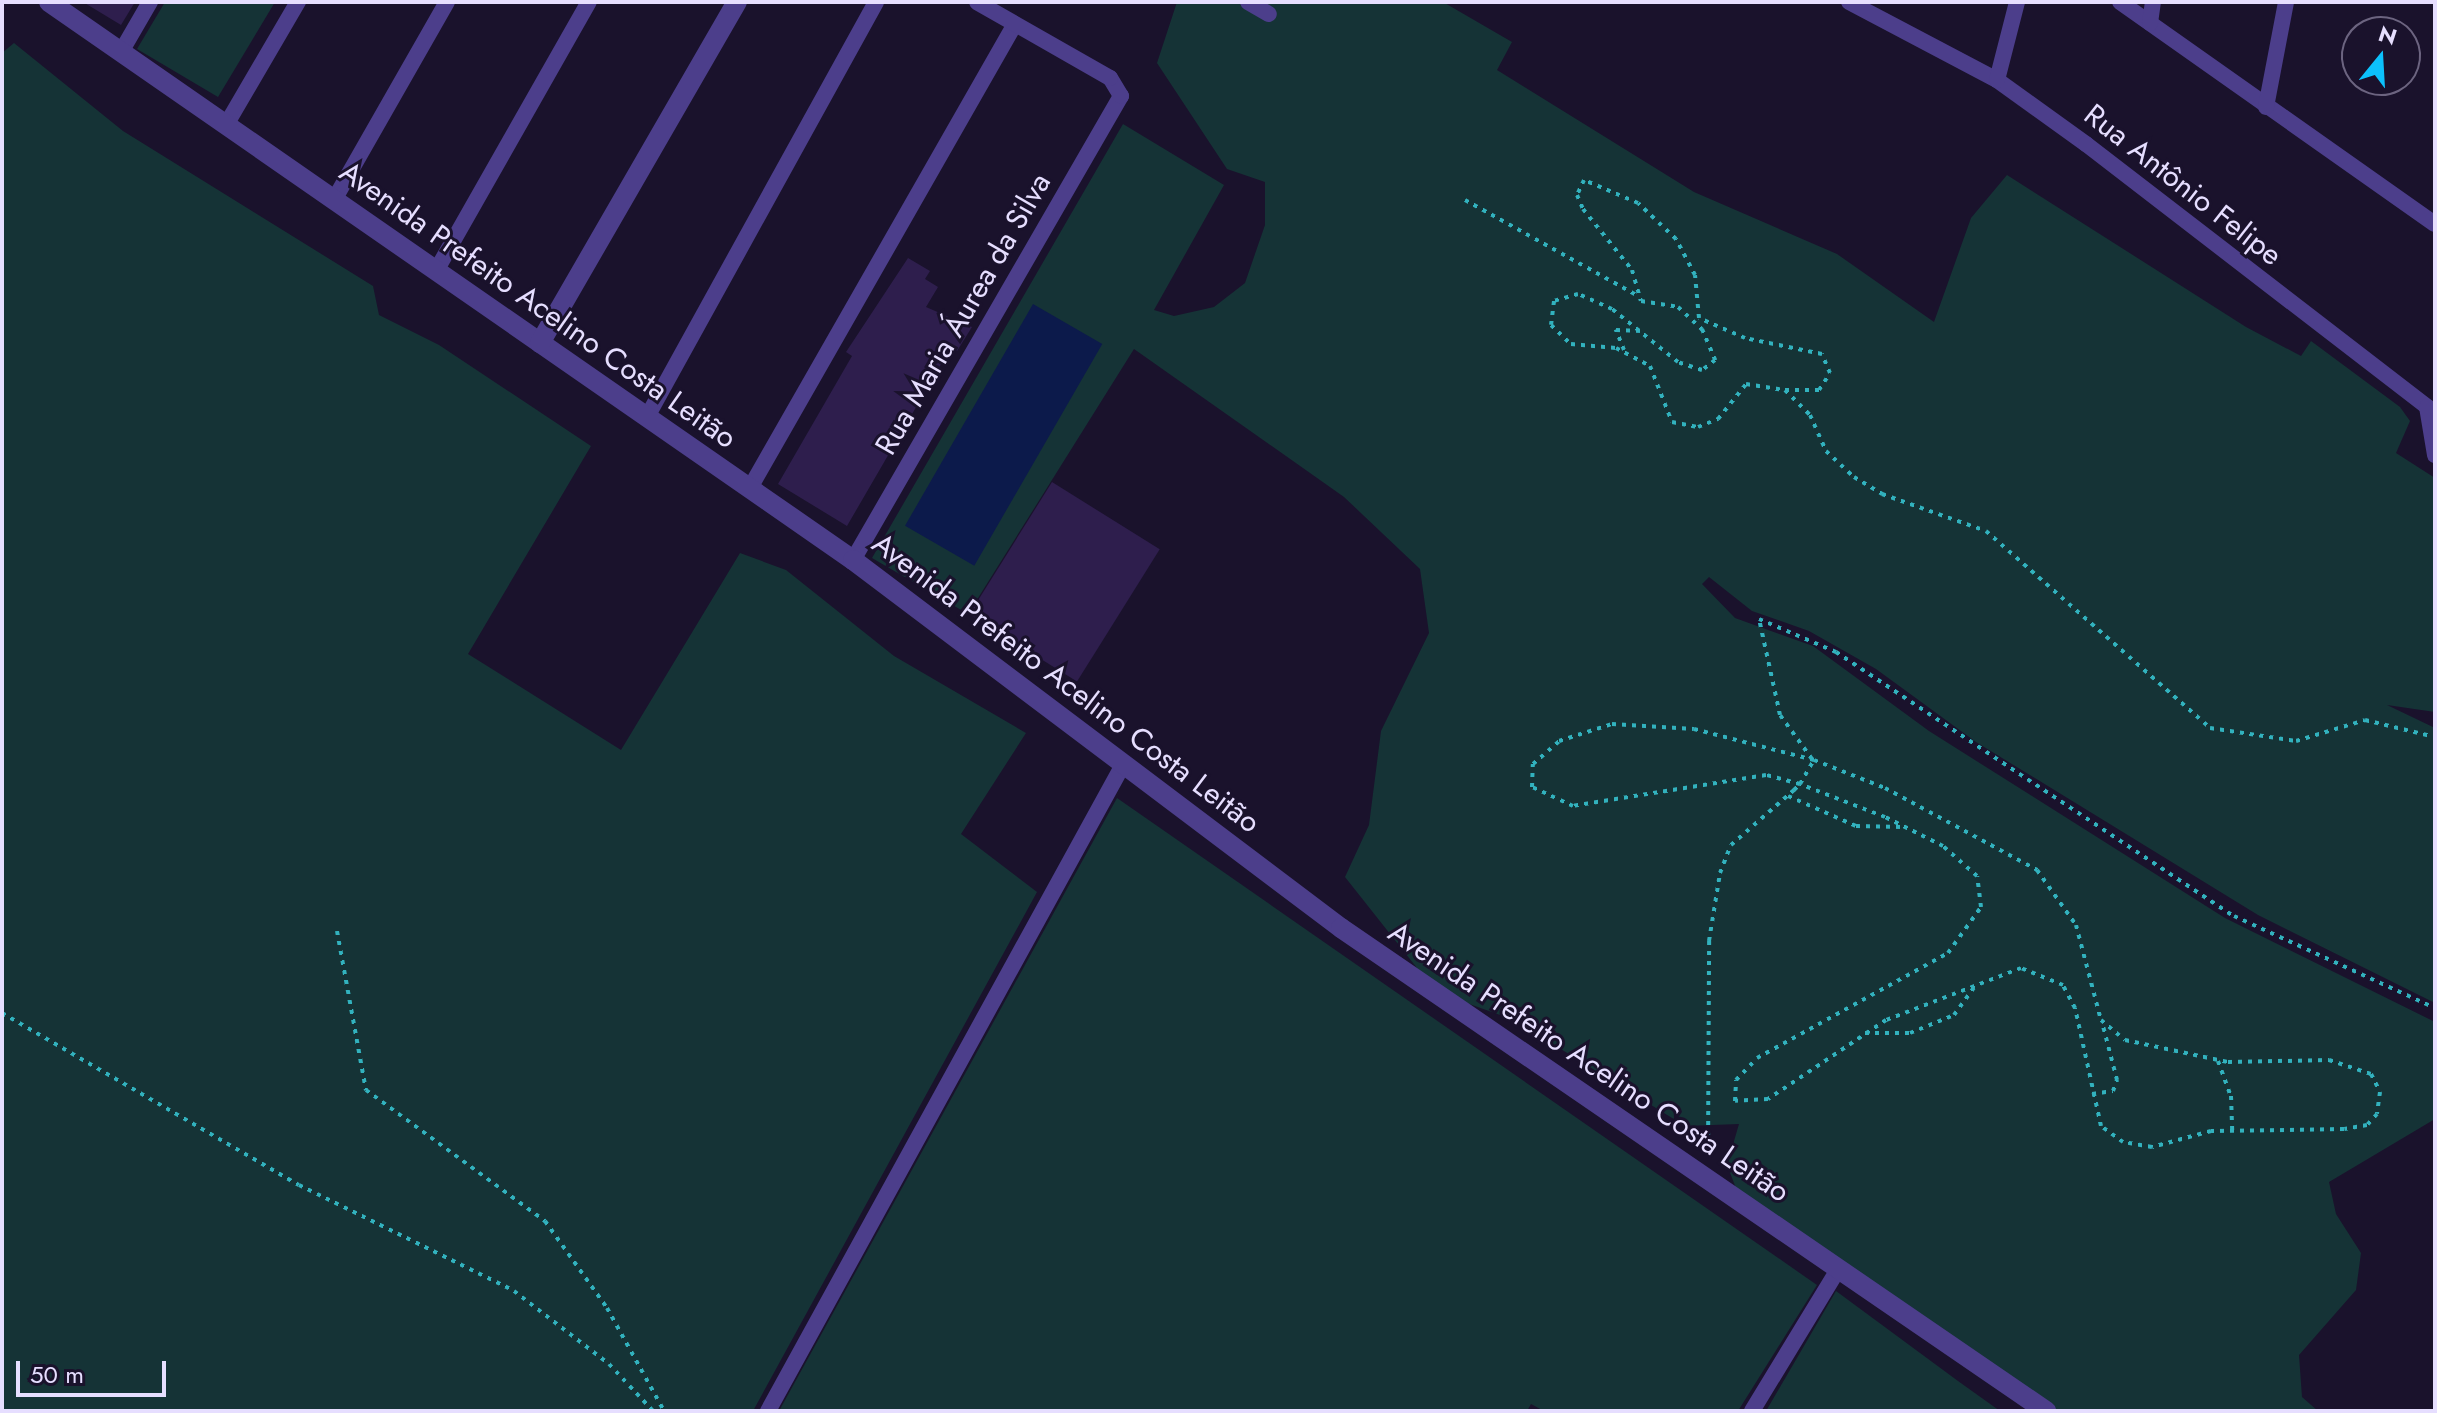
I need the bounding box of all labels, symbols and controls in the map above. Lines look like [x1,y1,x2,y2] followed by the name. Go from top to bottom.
[2341,16,2421,96] north arrow
[2375,17,2401,53] text: N
[2077,97,2289,273] street label: Rua Antônio Felipe
[333,154,743,456] street label: Avenida Prefeito Acelino Costa Leitão
[868,167,1058,461] street label: Rua Maria Áurea da Silva
[865,525,1267,841] street label: Avenida Prefeito Acelino Costa Leitão
[1382,914,1796,1210] street label: Avenida Prefeito Acelino Costa Leitão
[20,1345,170,1395] scale bar
[30,1357,84,1392] text: 50 m

